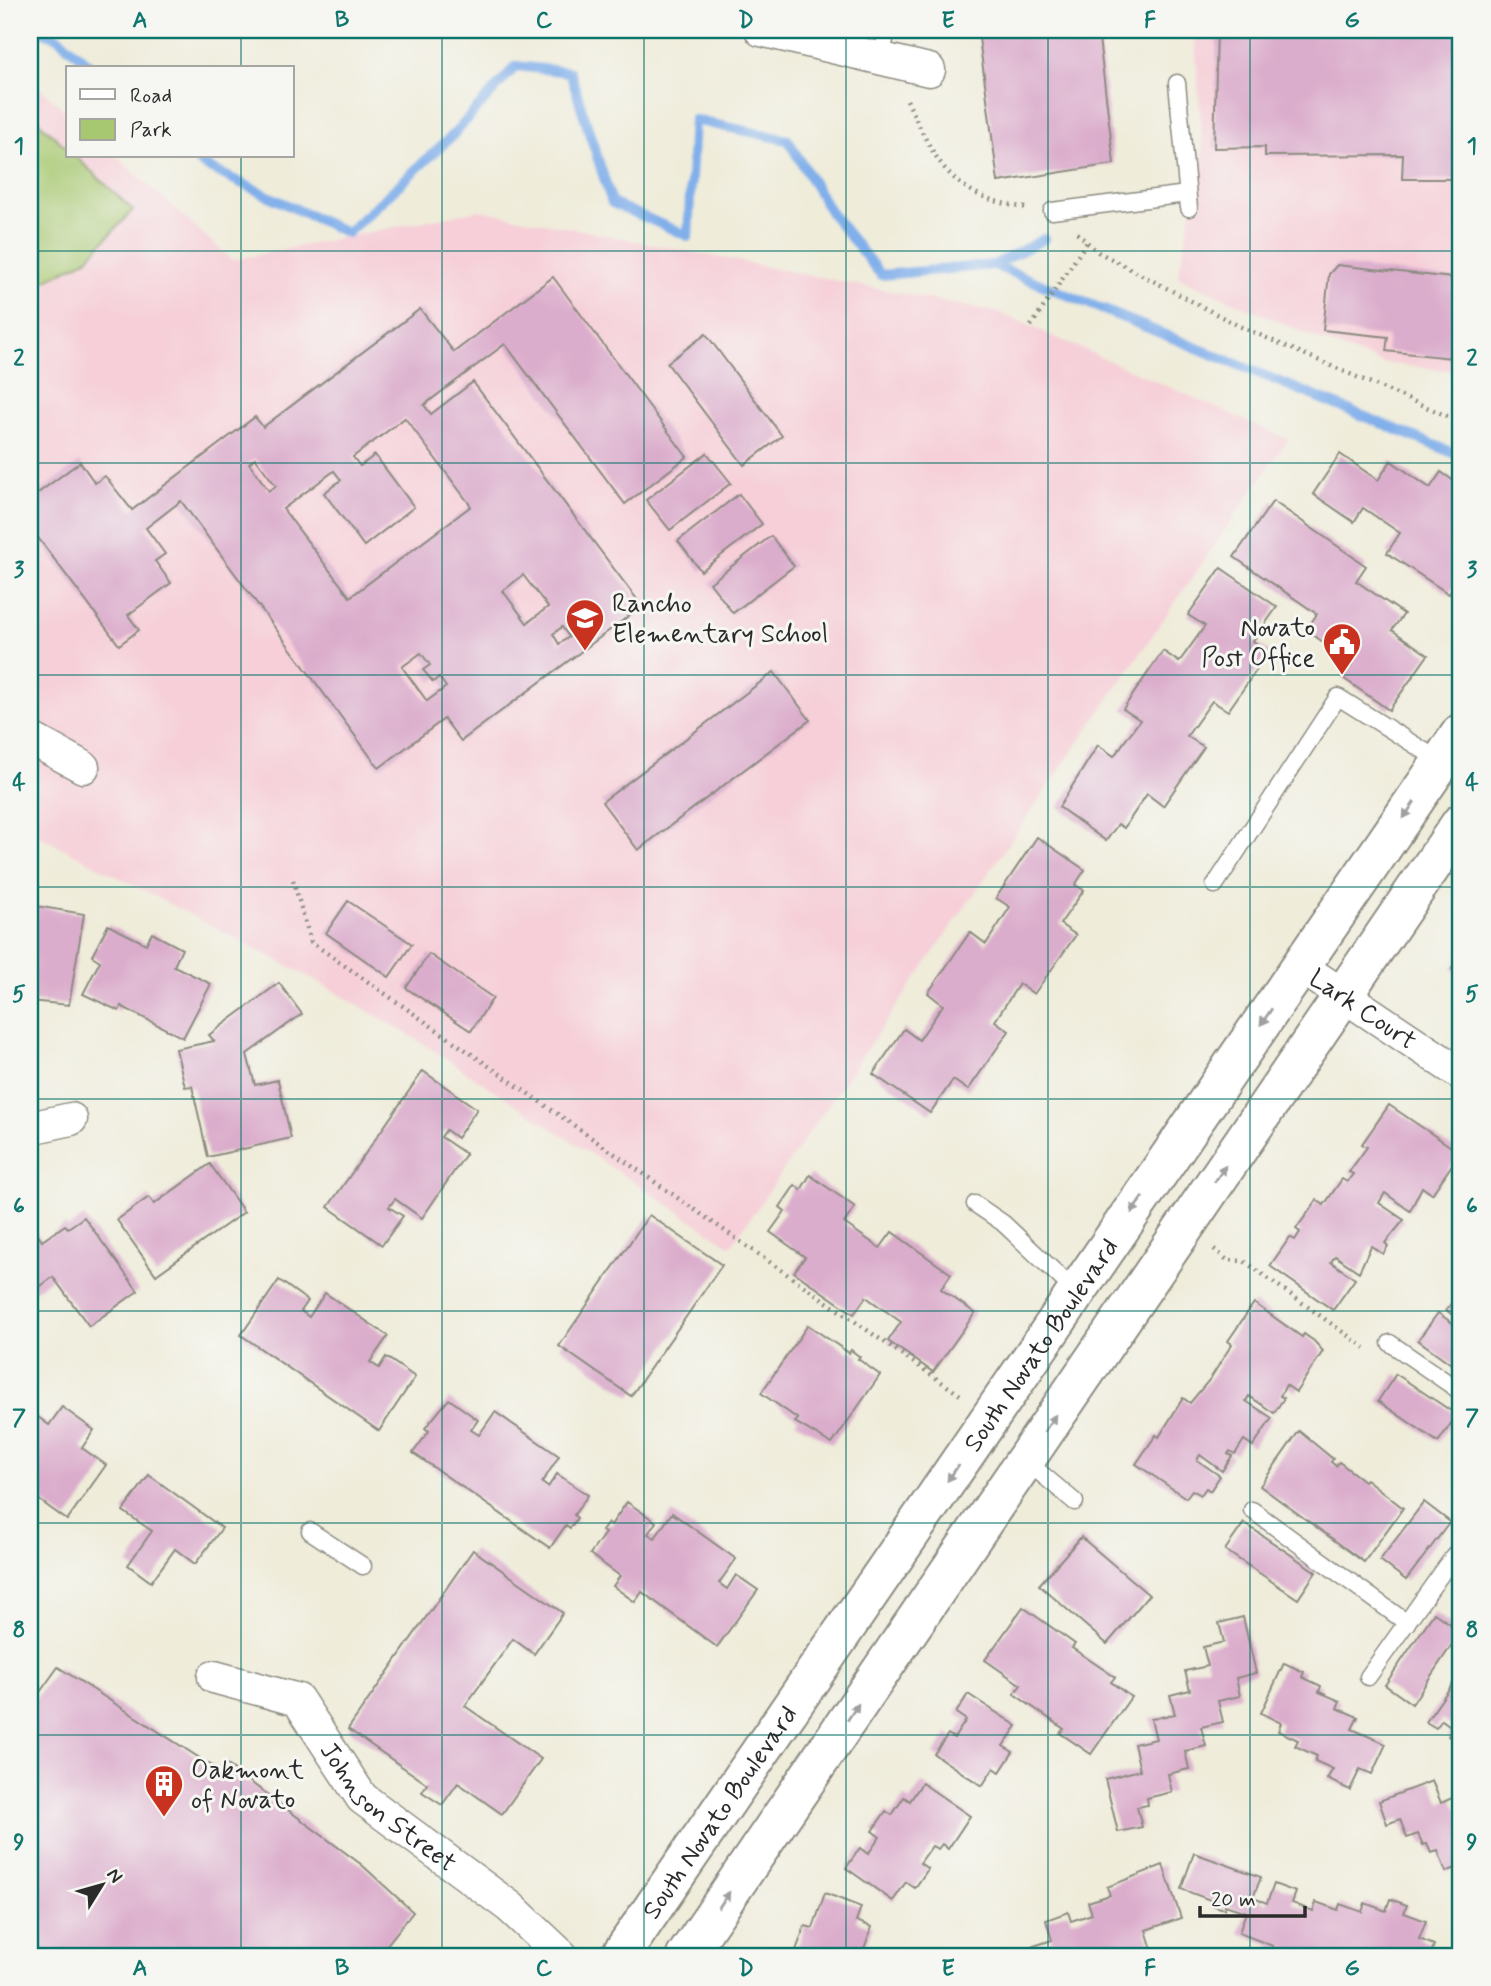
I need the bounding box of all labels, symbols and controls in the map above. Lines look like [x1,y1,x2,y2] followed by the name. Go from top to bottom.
[132,6,148,36] text: A
[335,6,350,36] text: B
[536,6,553,36] text: C
[738,6,754,36] text: D
[941,6,955,36] text: E
[1144,6,1156,36] text: F
[1344,6,1360,36] text: G
[66,66,294,158] legend
[130,82,172,110] text: Road
[130,116,172,144] text: Park
[14,132,24,162] text: 1
[1467,132,1477,162] text: 1
[13,344,25,374] text: 2
[1466,344,1478,374] text: 2
[14,556,25,586] text: 3
[1467,556,1478,586] text: 3
[612,588,828,652] place label: Rancho Elementary School
[564,597,606,652] school or university icon: Rancho Elementary School
[1202,612,1315,676] place label: Novato Post Office
[1321,621,1363,676] public building icon: Novato Post Office
[12,768,26,798] text: 4
[1465,768,1479,798] text: 4
[1403,800,1416,819] one-way arrow
[1302,962,1423,1059] street label: Lark Court
[12,980,26,1010] text: 5
[1465,980,1479,1010] text: 5
[1259,1008,1273,1026] one-way arrow
[1213,1164,1226,1184] one-way arrow
[13,1192,25,1222] text: 6
[1466,1192,1478,1222] text: 6
[1131,1195,1144,1215] one-way arrow
[957,1232,1127,1459] street label: South Novato Boulevard
[12,1404,26,1434] text: 7
[1465,1404,1479,1434] text: 7
[1043,1414,1057,1432] one-way arrow
[946,1464,960,1482] one-way arrow
[13,1616,25,1646] text: 8
[1466,1616,1478,1646] text: 8
[635,1700,806,1926] street label: South Novato Boulevard
[846,1703,860,1721] one-way arrow
[311,1736,463,1881] street label: Johnson Street
[191,1754,304,1818] place label: Oakmont of Novato
[143,1763,185,1818] building icon: Oakmont of Novato
[13,1828,25,1858] text: 9
[1466,1828,1478,1858] text: 9
[66,1850,136,1920] north arrow
[101,1863,128,1888] text: N
[1200,1874,1306,1918] scale bar
[1211,1886,1256,1914] text: 20 m
[717,1891,731,1909] one-way arrow
[132,1954,148,1984] text: A
[335,1954,350,1984] text: B
[536,1954,553,1984] text: C
[738,1954,754,1984] text: D
[941,1954,955,1984] text: E
[1144,1954,1156,1984] text: F
[1344,1954,1360,1984] text: G

